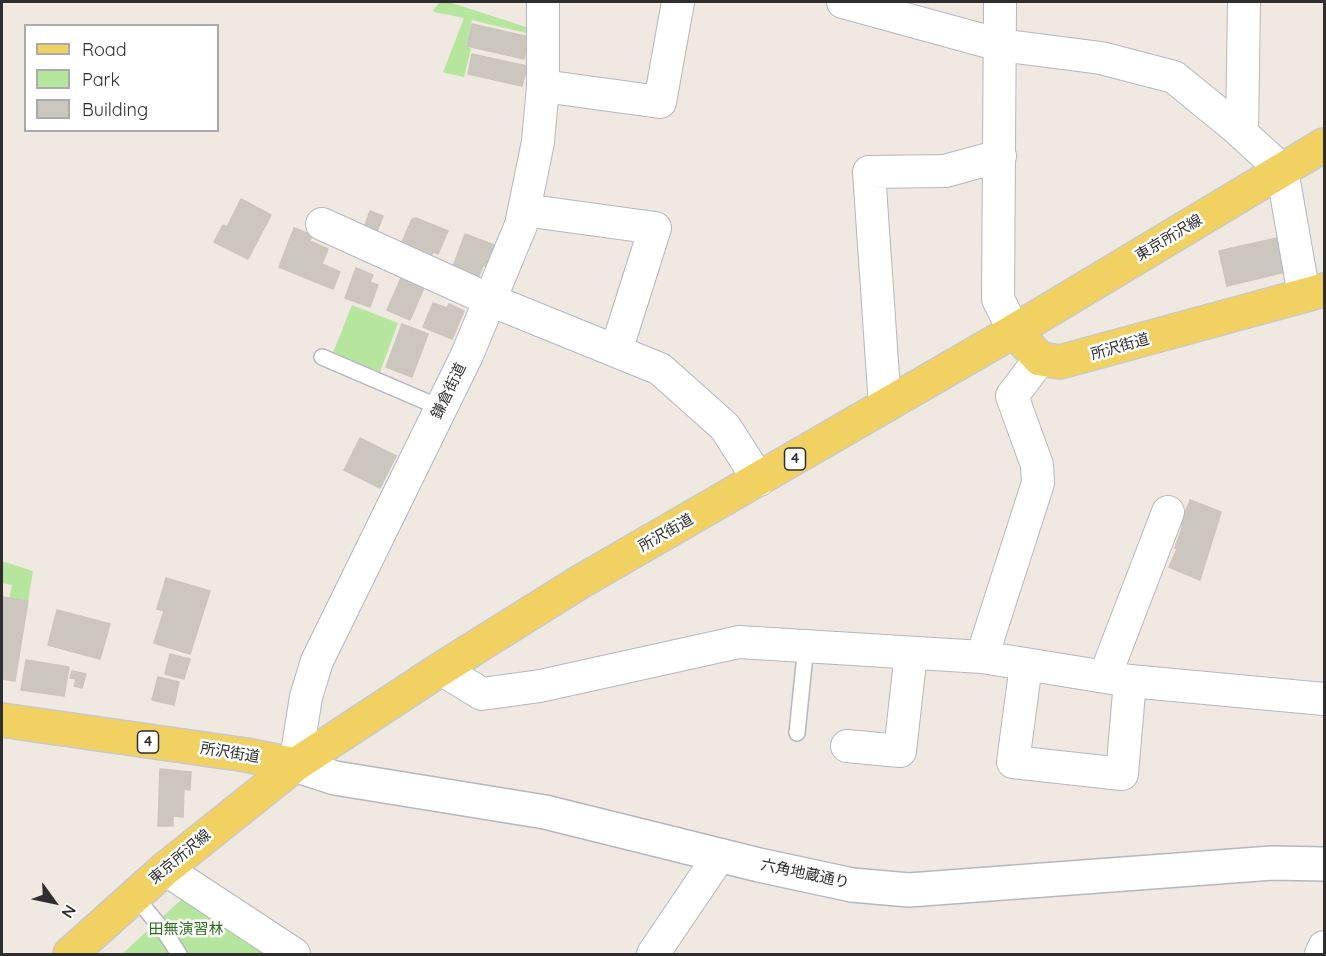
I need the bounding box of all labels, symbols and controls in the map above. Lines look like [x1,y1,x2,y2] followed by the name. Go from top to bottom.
[24,24,219,132] legend
[82,38,127,61] text: Road
[82,68,120,91] text: Park
[82,98,148,121] text: Building
[1132,211,1206,265] street label: 東京所沢線
[1089,330,1151,364] street label: 所沢街道
[428,360,470,422] street label: 鎌倉街道
[784,448,806,470] road number: 4
[636,510,696,556] street label: 所沢街道
[138,731,158,753] road number: 4
[199,739,261,767] street label: 所沢街道
[145,826,215,888] street label: 東京所沢線
[759,856,851,892] street label: 六角地蔵通り
[24,872,84,932] north arrow
[58,901,81,922] text: N
[149,920,223,938] park label: 田無演習林

